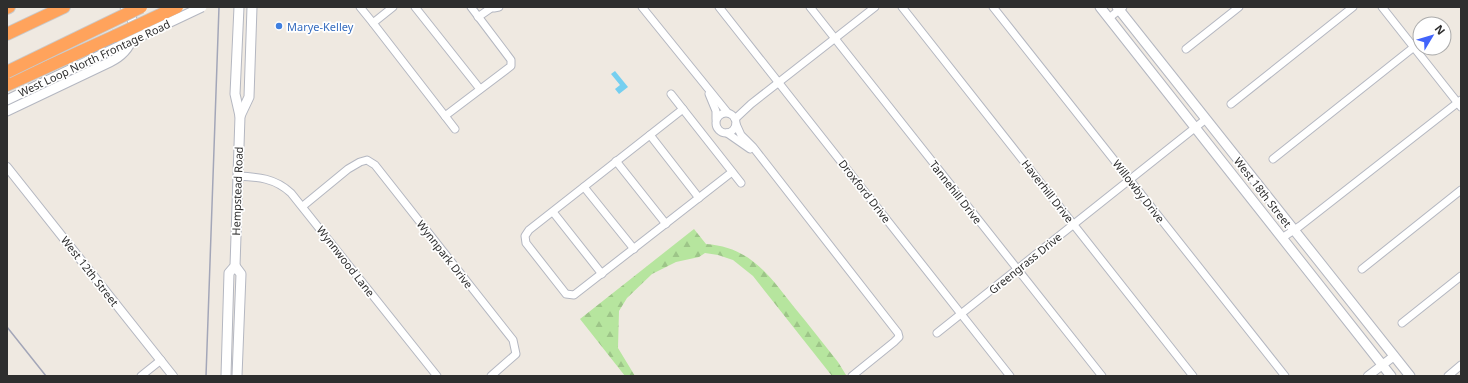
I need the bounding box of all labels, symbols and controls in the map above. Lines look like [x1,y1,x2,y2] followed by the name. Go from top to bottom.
[16,16,172,100] street label: West Loop North Frontage Road
[1412,16,1452,56] north arrow
[287,19,354,34] place label: Marye-Kelley
[274,21,284,31] marker: Marye-Kelley
[1432,21,1449,38] text: N
[228,146,246,236] street label: Hempstead Road
[1231,154,1295,230] street label: West 18th Street
[836,156,894,226] street label: Droxford Drive
[1019,156,1077,226] street label: Haverhill Drive
[1110,156,1168,226] street label: Willowby Drive
[927,157,985,227] street label: Tannehill Drive
[414,217,476,291] street label: Wynnpark Drive
[314,223,378,299] street label: Wynnwood Lane
[986,229,1064,297] street label: Greengrass Drive
[58,233,122,309] street label: West 12th Street

